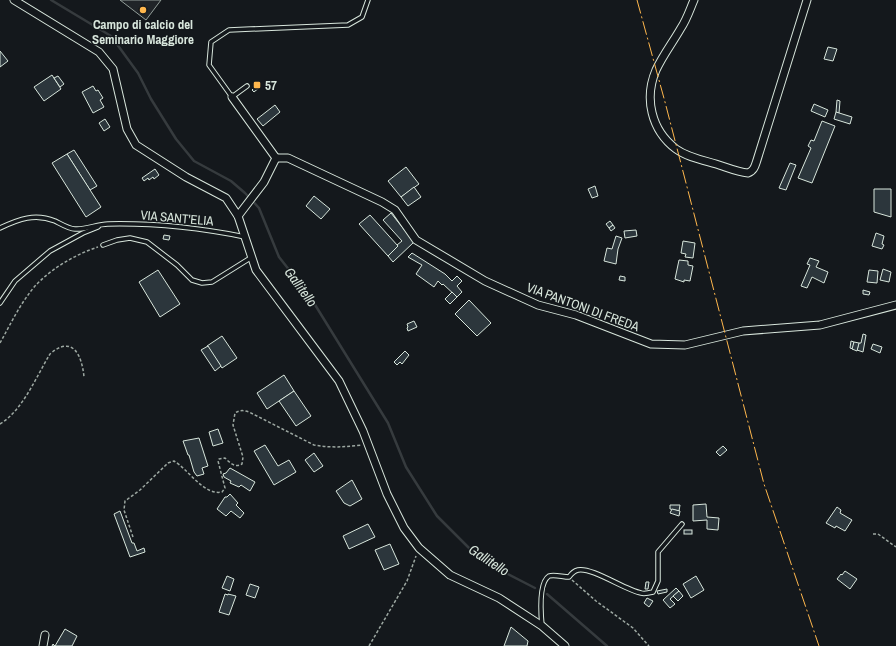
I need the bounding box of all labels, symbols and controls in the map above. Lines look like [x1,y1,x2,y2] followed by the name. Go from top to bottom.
[138,5,148,15] marker: Campo di calcio del Seminario Maggiore
[92,16,194,48] place label: Campo di calcio del Seminario Maggiore
[265,77,277,94] place label: 57
[252,80,262,90] marker: 57
[140,206,215,230] street label: VIA SANT'ELIA
[281,264,321,310] water label: Gallitello
[524,279,643,336] street label: VIA PANTONI DI FREDA
[465,540,513,580] water label: Gallitello

